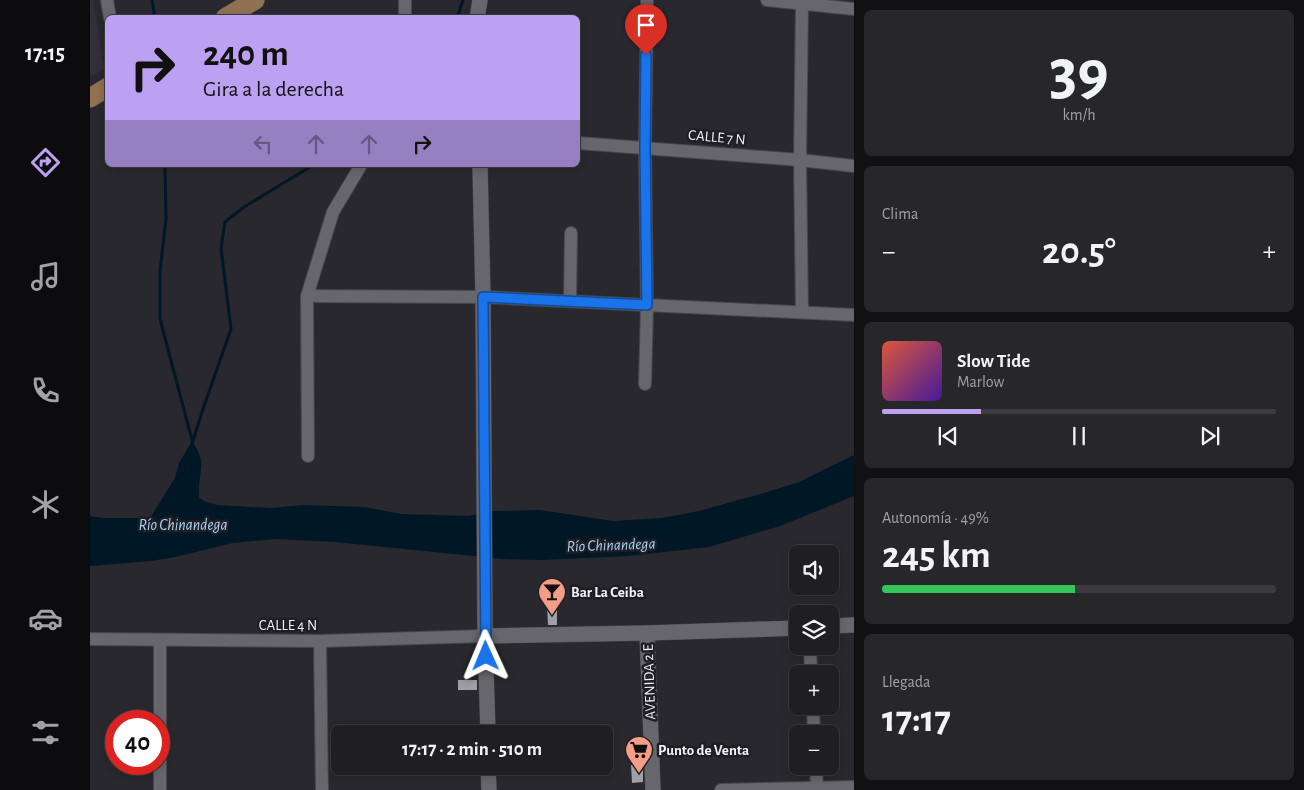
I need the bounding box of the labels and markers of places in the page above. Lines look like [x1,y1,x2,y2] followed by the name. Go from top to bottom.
[625,4,667,55] pin
[537,577,567,616] bar icon: Bar La Ceiba
[571,585,644,600] place label: Bar La Ceiba
[624,735,654,774] supermarket icon: Punto de Venta
[658,743,749,758] place label: Punto de Venta

